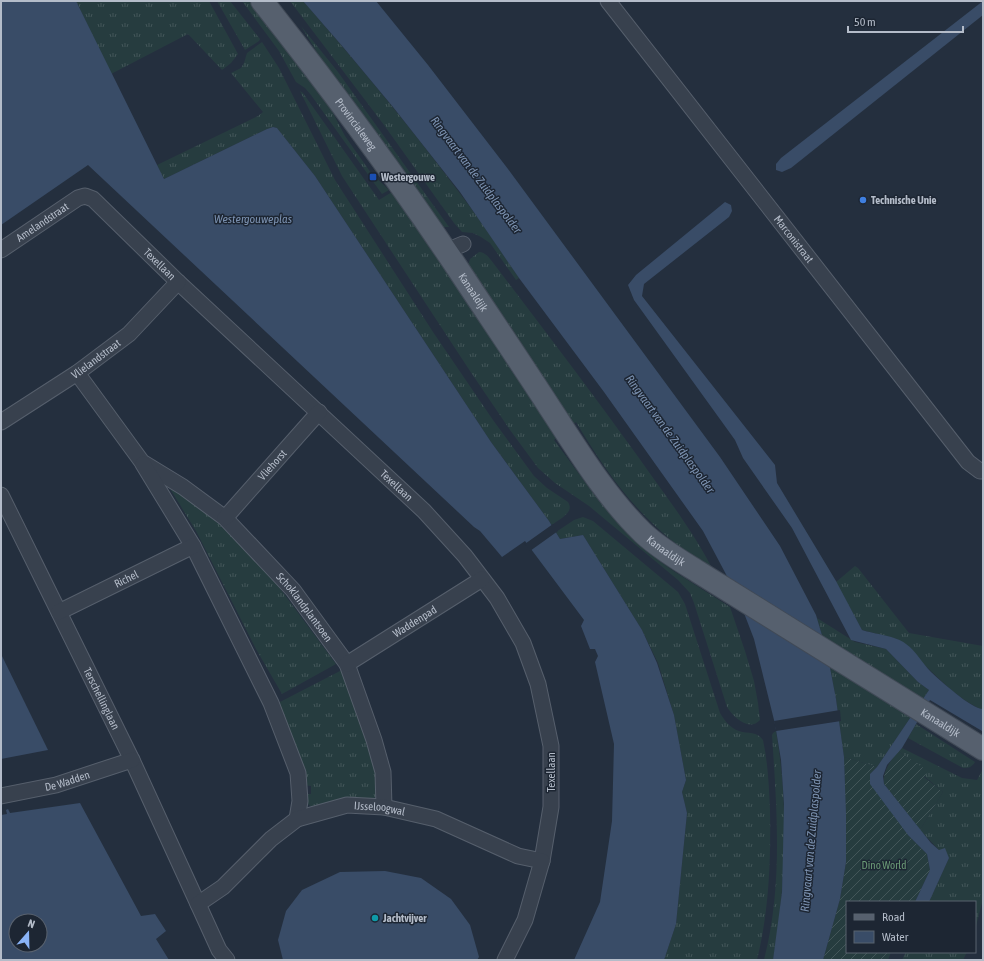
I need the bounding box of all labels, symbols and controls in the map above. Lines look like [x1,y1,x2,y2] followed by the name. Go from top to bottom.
[848,8,963,34] scale bar
[854,15,876,29] text: 50 m
[333,96,379,153] street label: Provincialeweg
[428,114,525,236] water label: Ringvaart van de Zuidplaspolder
[380,171,435,183] place label: Westergouwe
[368,172,378,182] marker: Westergouwe
[871,194,937,206] place label: Technische Unie
[858,195,868,205] marker: Technische Unie
[14,200,71,244] street label: Amelandstraat
[214,212,292,226] water label: Westergouweplas
[772,213,816,265] street label: Marconistraat
[141,246,178,282] street label: Texellaan
[456,271,491,314] street label: Kanaaldijk
[69,337,123,381] street label: Vlielandstraat
[622,372,718,496] water label: Ringvaart van de Zuidplaspolder
[255,447,289,483] street label: Vliehorst
[378,467,415,503] street label: Texellaan
[644,533,688,568] street label: Kanaaldijk
[112,568,140,590] street label: Richel
[274,570,335,644] street label: Schoklandplantsoen
[391,603,439,640] street label: Waddenpad
[81,665,122,731] street label: Terschellinglaan
[919,706,963,739] street label: Kanaaldijk
[545,752,557,792] street label: Texellaan
[44,768,91,793] street label: De Wadden
[798,769,824,913] water label: Ringvaart van de Zuidplaspolder
[354,799,406,818] street label: IJsseloogwal
[862,859,906,871] park label: Dino World
[846,901,976,953] legend
[882,910,905,924] text: Road
[382,912,427,924] place label: Jachtvijver
[8,913,48,953] north arrow
[370,913,380,923] marker: Jachtvijver
[26,917,37,930] text: N
[882,930,909,944] text: Water

